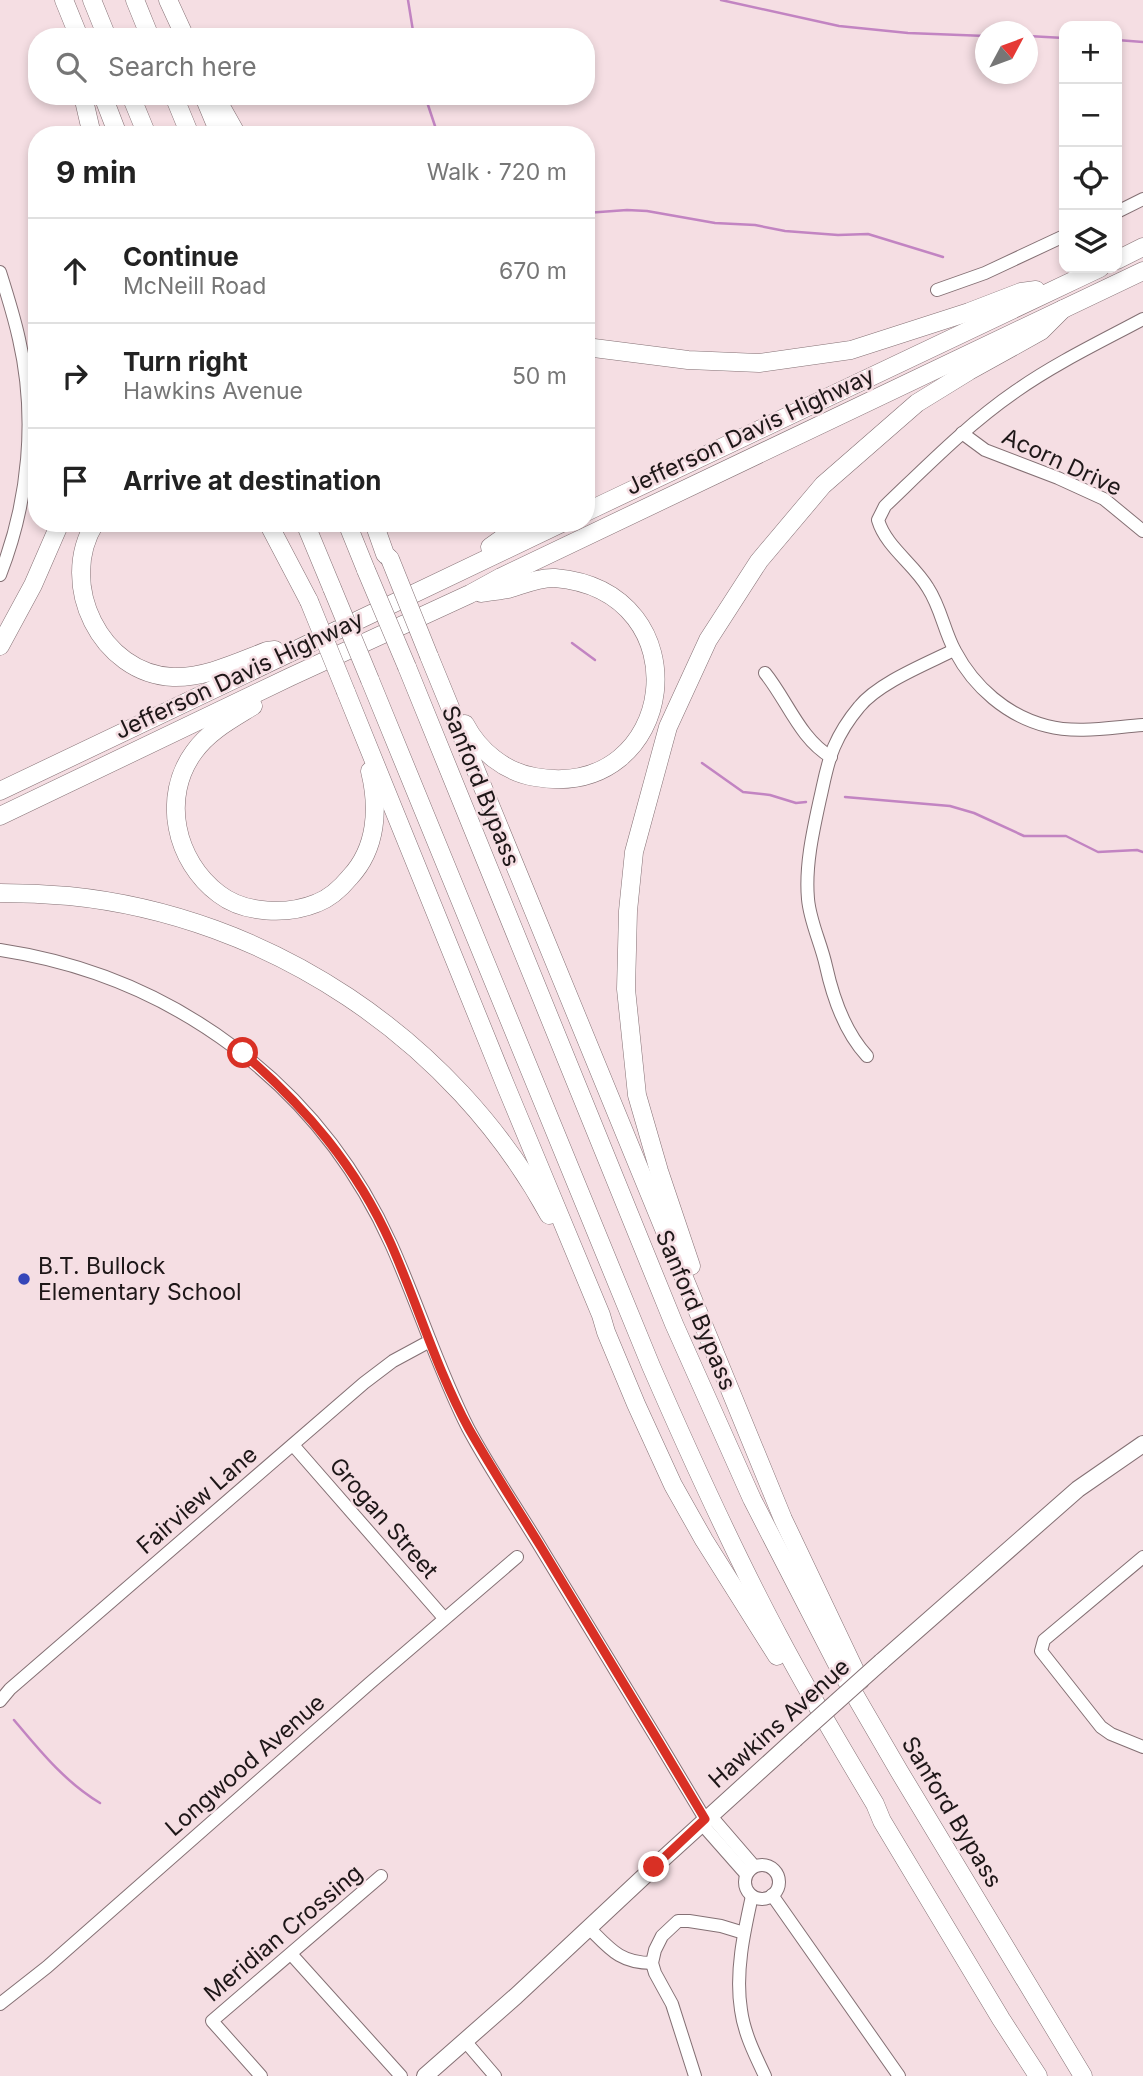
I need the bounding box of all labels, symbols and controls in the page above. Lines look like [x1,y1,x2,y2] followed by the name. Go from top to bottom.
[975,21,1038,84] north arrow
[1059,21,1122,273] map controls
[1059,21,1122,84] button: +
[28,28,595,105] search box
[52,48,90,86] icon: search
[108,51,257,82] text: Search here
[1059,84,1122,147] button: −
[1059,147,1122,210] button: locate
[56,154,137,190] text: 9 min
[427,158,567,186] text: Walk · 720 m
[1059,210,1122,273] button: layers
[123,241,239,272] text: Continue
[56,252,94,290] icon: ahead
[499,257,567,285] text: 670 m
[123,272,266,300] text: McNeill Road
[123,346,248,377] text: Turn right
[56,357,94,395] icon: right
[621,361,879,501] street label: Jefferson Davis Highway
[512,362,567,390] text: 50 m
[123,377,303,405] text: Hawkins Avenue
[998,422,1126,502] street label: Acorn Drive
[56,462,94,500] icon: arrive
[123,465,382,496] text: Arrive at destination
[110,605,368,745] street label: Jefferson Davis Highway
[436,701,526,871] street label: Sanford Bypass
[227,1037,258,1068] route start
[650,1226,742,1394] street label: Sanford Bypass
[38,1252,242,1306] place label: B.T. Bullock Elementary School
[16,1271,32,1287] marker: B.T. Bullock Elementary School
[131,1440,263,1560] street label: Fairview Lane
[324,1452,444,1585] street label: Grogan Street
[703,1652,855,1794] street label: Hawkins Avenue
[160,1688,330,1842] street label: Longwood Avenue
[896,1731,1008,1893] street label: Sanford Bypass
[638,1851,669,1882] route end
[198,1859,368,2007] street label: Meridian Crossing

